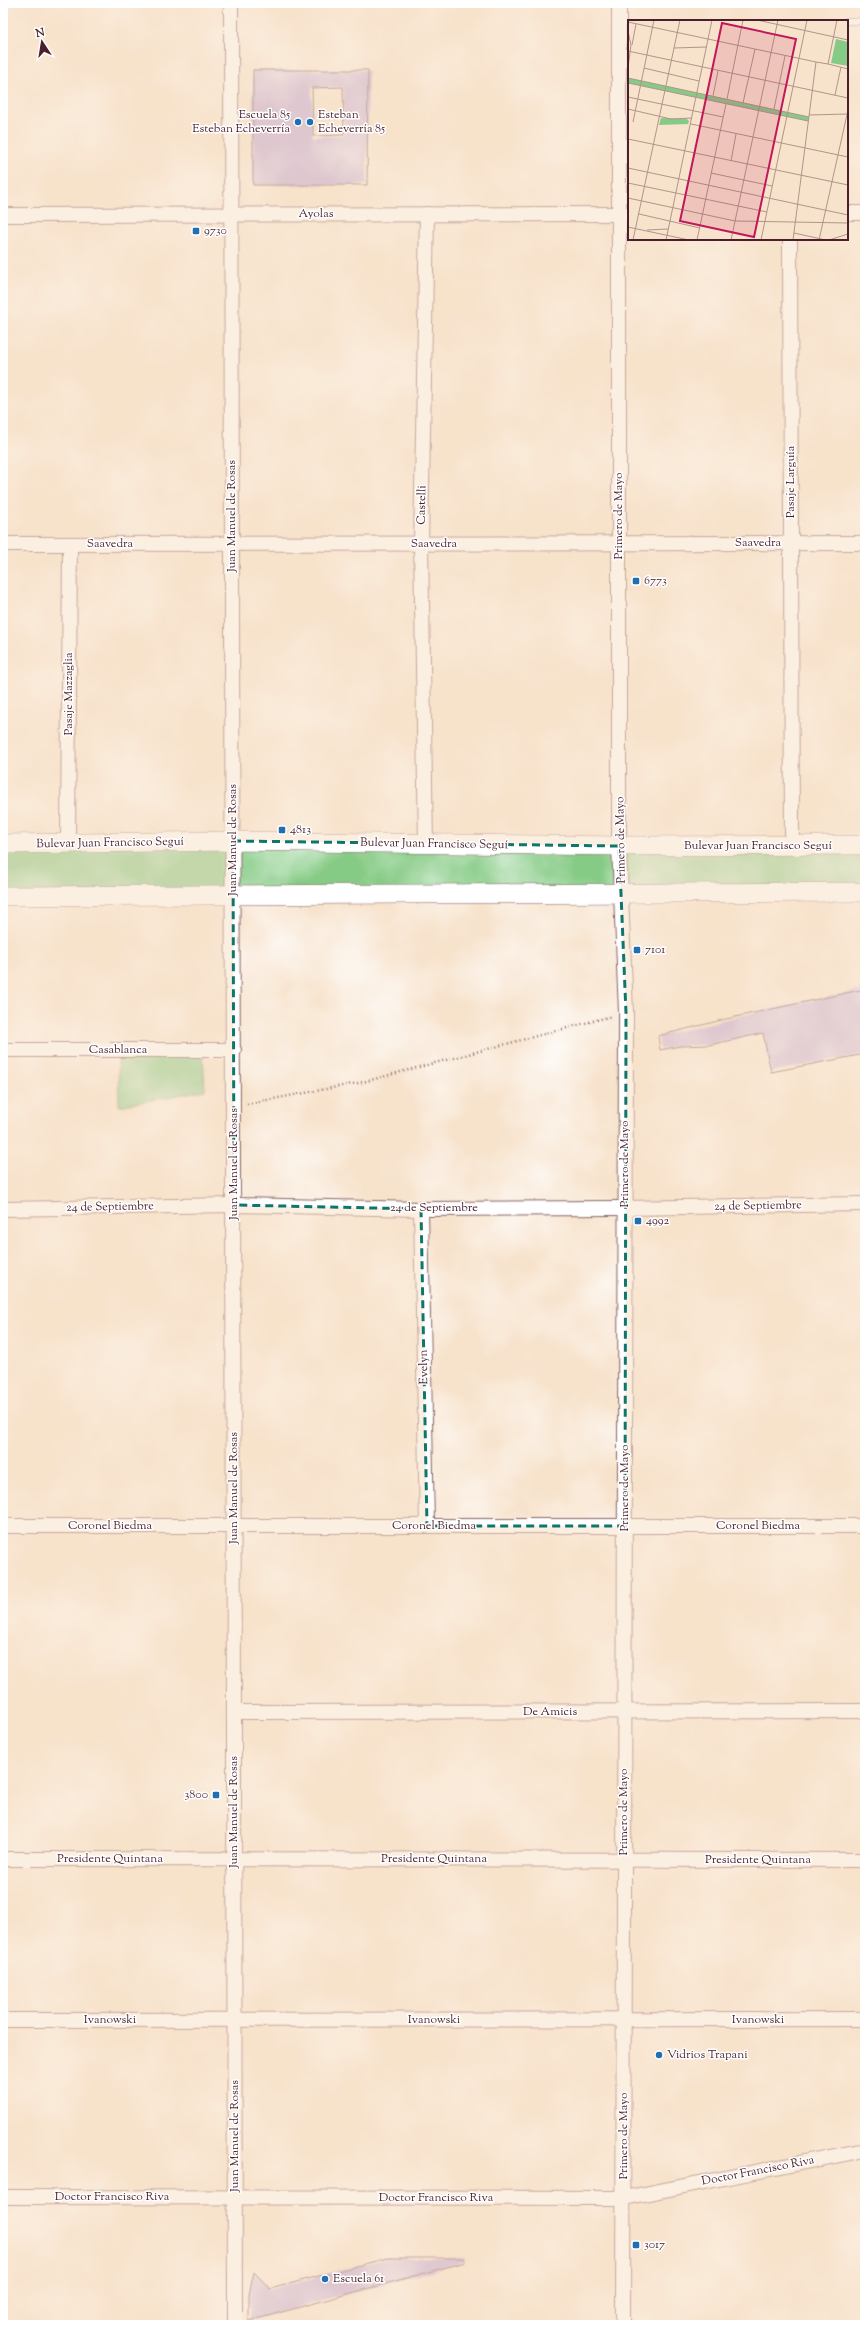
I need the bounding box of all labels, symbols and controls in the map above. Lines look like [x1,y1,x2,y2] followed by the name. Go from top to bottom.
[628,20,848,240] inset map
[22,22,62,62] north arrow
[33,24,46,42] text: N
[192,106,290,138] place label: Escuela 85 Esteban Echeverría
[318,106,385,138] place label: Esteban Echeverría 85
[293,117,303,127] marker: Escuela 85 Esteban Echeverría
[305,117,315,127] marker: Esteban Echeverría 85
[299,205,334,223] street label: Ayolas
[204,222,227,240] place label: 9730
[191,226,201,236] marker: 9730
[782,445,800,518] street label: Pasaje Larguía
[223,460,241,573] street label: Juan Manuel de Rosas
[610,472,628,560] street label: Primero de Mayo
[413,485,431,525] street label: Castelli
[735,534,782,552] street label: Saavedra
[87,535,134,553] street label: Saavedra
[411,535,458,553] street label: Saavedra
[644,572,667,590] place label: 6773
[631,576,641,586] marker: 6773
[60,652,78,735] street label: Pasaje Mazzaglia
[224,784,242,897] street label: Juan Manuel de Rosas
[611,796,631,884] street label: Primero de Mayo
[290,821,311,839] place label: 4813
[277,825,287,835] marker: 4813
[36,833,185,853] street label: Bulevar Juan Francisco Seguí
[360,834,509,854] street label: Bulevar Juan Francisco Seguí
[684,837,833,855] street label: Bulevar Juan Francisco Seguí
[645,941,665,959] place label: 7101
[632,945,642,955] marker: 7101
[89,1041,148,1059] street label: Casablanca
[225,1108,243,1221] street label: Juan Manuel de Rosas
[616,1120,634,1208] street label: Primero de Mayo
[714,1196,802,1216] street label: 24 de Septiembre
[66,1197,154,1217] street label: 24 de Septiembre
[390,1199,478,1217] street label: 24 de Septiembre
[646,1212,670,1230] place label: 4992
[633,1216,643,1226] marker: 4992
[415,1349,433,1385] street label: Evelyn
[225,1432,243,1545] street label: Juan Manuel de Rosas
[616,1444,634,1532] street label: Primero de Mayo
[68,1517,153,1535] street label: Coronel Biedma
[392,1517,477,1535] street label: Coronel Biedma
[716,1517,801,1535] street label: Coronel Biedma
[523,1703,577,1721] street label: De Amicis
[225,1756,243,1869] street label: Juan Manuel de Rosas
[615,1768,633,1856] street label: Primero de Mayo
[184,1786,208,1804] place label: 3800
[211,1790,221,1800] marker: 3800
[57,1850,163,1868] street label: Presidente Quintana
[381,1850,487,1868] street label: Presidente Quintana
[705,1851,811,1869] street label: Presidente Quintana
[84,2011,137,2029] street label: Ivanowski
[408,2011,461,2029] street label: Ivanowski
[732,2011,785,2029] street label: Ivanowski
[667,2046,748,2064] place label: Vidrios Trapani
[654,2050,664,2060] marker: Vidrios Trapani
[226,2080,244,2193] street label: Juan Manuel de Rosas
[615,2092,633,2180] street label: Primero de Mayo
[700,2151,816,2191] street label: Doctor Francisco Riva
[55,2188,170,2206] street label: Doctor Francisco Riva
[379,2189,494,2207] street label: Doctor Francisco Riva
[644,2236,665,2254] place label: 3017
[631,2240,641,2250] marker: 3017
[333,2270,384,2288] place label: Escuela 61
[320,2274,330,2284] marker: Escuela 61

